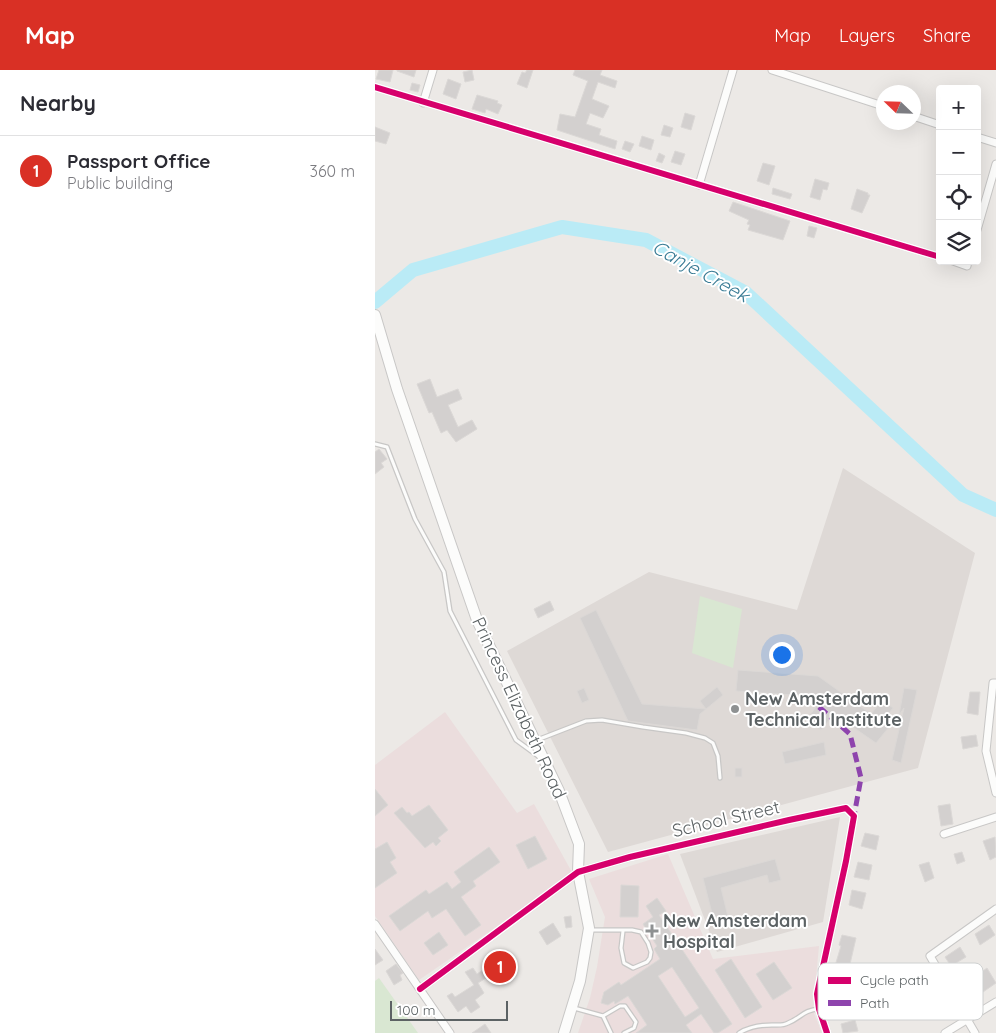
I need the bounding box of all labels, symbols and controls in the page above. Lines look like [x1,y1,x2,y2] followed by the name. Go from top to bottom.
[25,20,75,50] text: Map
[774,24,811,47] text: Map
[839,24,895,47] text: Layers
[923,24,971,47] text: Share
[876,85,921,130] north arrow
[936,85,981,265] map controls
[936,85,981,130] button: +
[20,90,96,116] text: Nearby
[936,130,981,175] button: −
[67,149,210,173] text: Passport Office
[33,161,39,181] text: 1
[310,161,355,181] text: 360 m
[67,173,173,193] text: Public building
[936,175,981,220] button: locate
[936,220,981,265] button: layers
[648,235,755,308] water label: Canje Creek
[467,613,572,802] street label: Princess Elizabeth Road
[769,642,795,668] your location
[745,687,902,731] place label: New Amsterdam Technical Institute
[729,703,741,715] marker: New Amsterdam Technical Institute
[670,795,782,842] street label: School Street
[663,909,807,953] place label: New Amsterdam Hospital
[645,924,659,938] marker: New Amsterdam Hospital
[484,948,516,986] pin: 1
[818,963,983,1020] legend
[860,971,929,989] text: Cycle path
[860,994,889,1012] text: Path
[390,998,507,1021] scale bar
[397,1001,435,1019] text: 100 m

